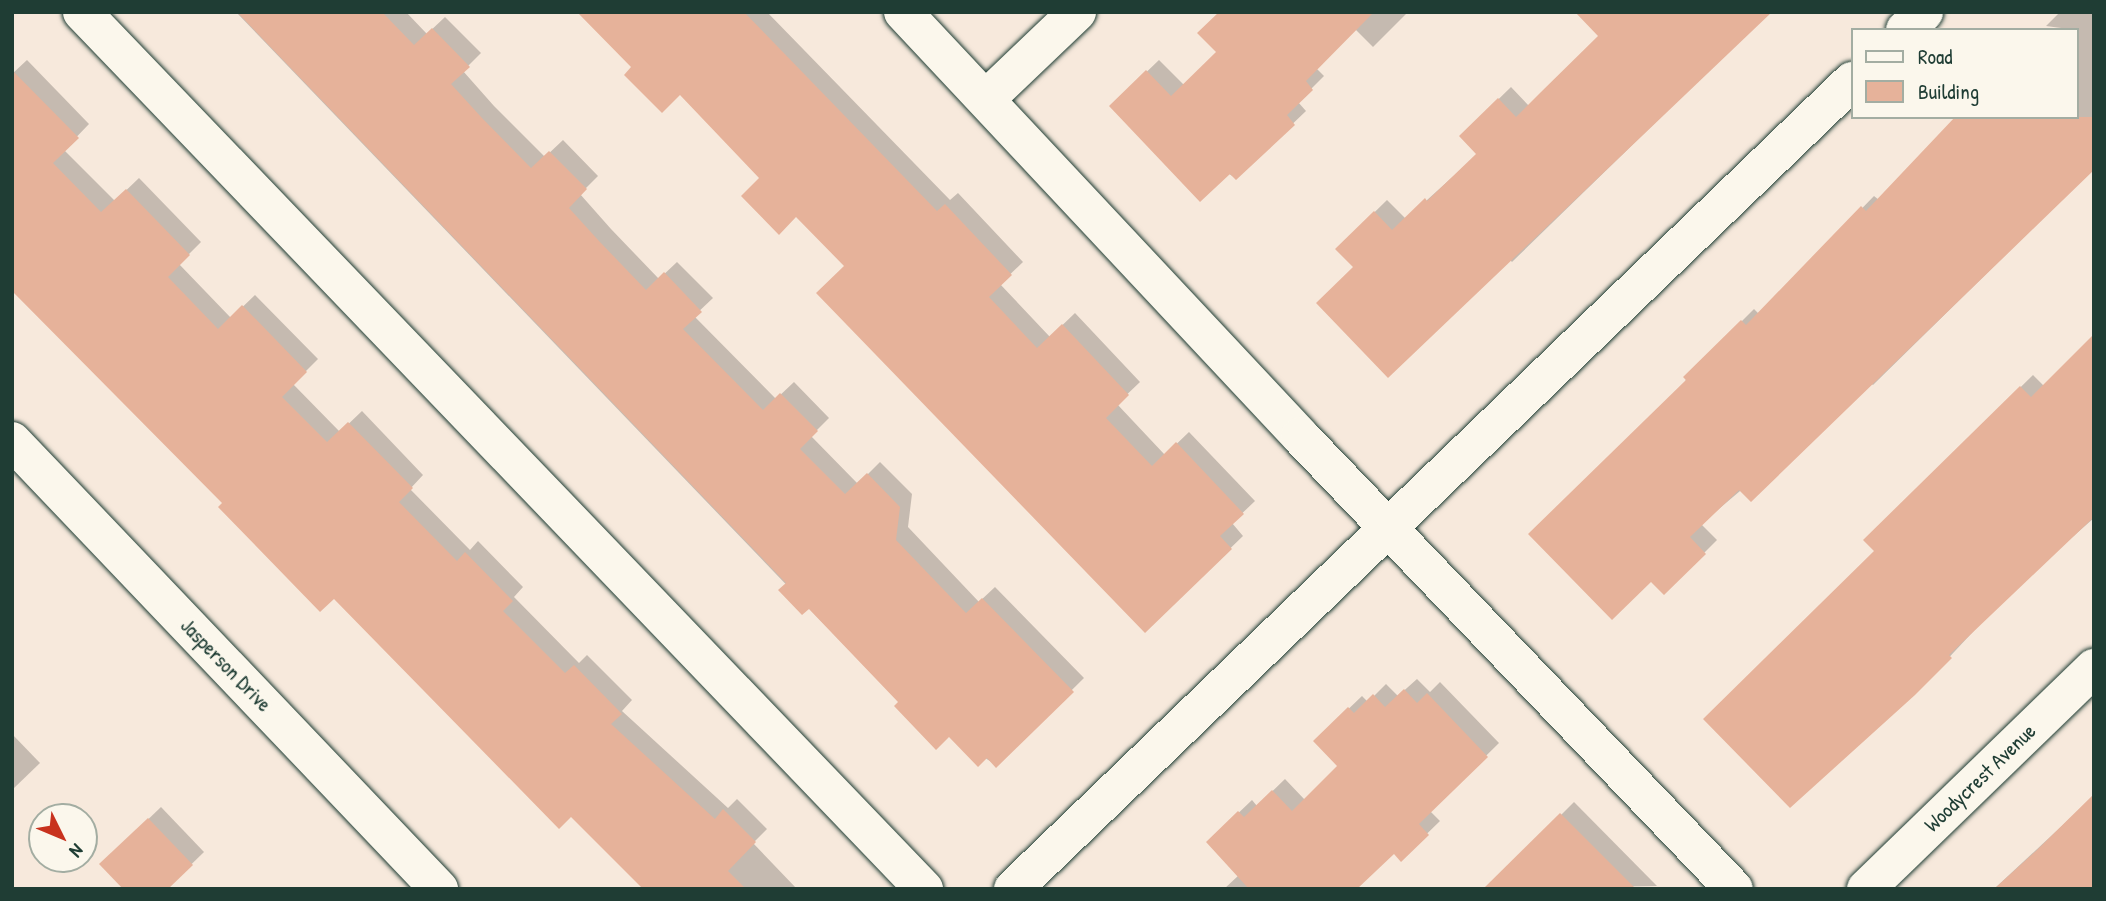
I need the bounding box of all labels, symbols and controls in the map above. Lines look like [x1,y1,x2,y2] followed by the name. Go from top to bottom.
[1850,28,2078,119] legend
[1918,42,1952,71] text: Road
[1918,77,1979,106] text: Building
[175,613,277,717] street label: Jasperson Drive
[1919,719,2041,837] street label: Woodycrest Avenue
[28,803,98,873] north arrow
[64,838,90,864] text: N

